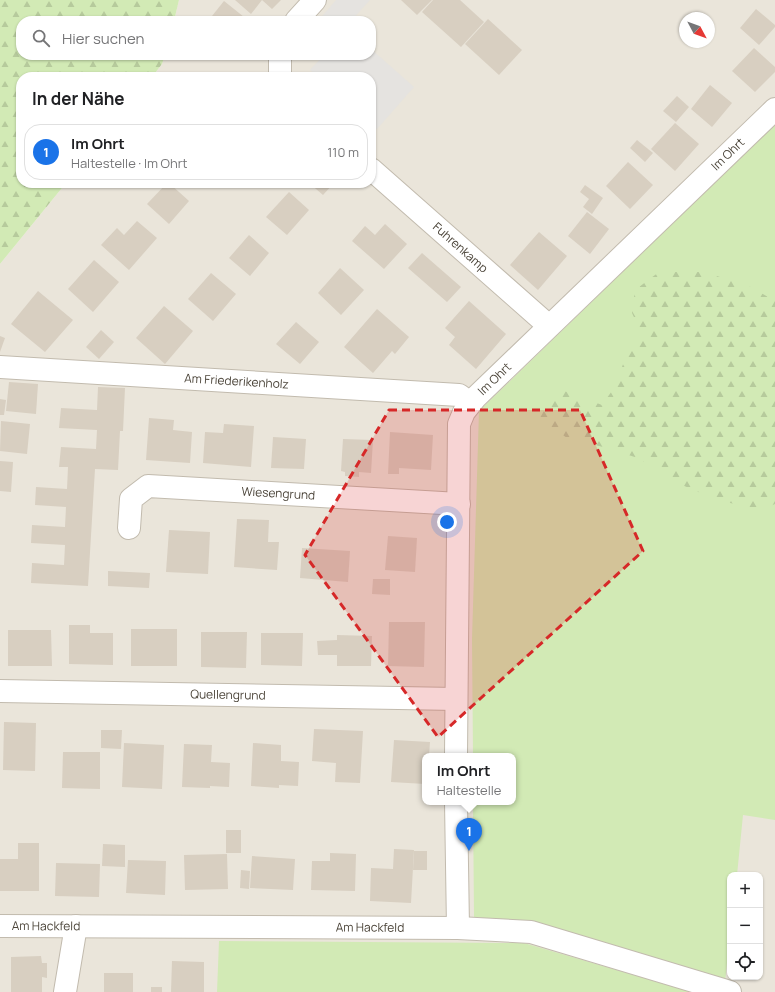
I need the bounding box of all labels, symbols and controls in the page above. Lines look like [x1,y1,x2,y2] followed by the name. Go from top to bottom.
[679,12,715,48] north arrow
[16,16,376,60] search box
[30,27,52,49] icon: search
[62,28,144,49] text: Hier suchen
[32,87,125,110] text: In der Nähe
[71,133,125,154] text: Im Ohrt
[707,134,748,174] street label: Im Ohrt
[43,143,49,161] text: 1
[327,143,359,161] text: 110 m
[71,154,188,172] text: Haltestelle · Im Ohrt
[429,218,492,276] street label: Fuhrenkamp
[474,359,515,399] street label: Im Ohrt
[184,369,289,393] street label: Am Friederikenholz
[241,482,316,504] street label: Wiesengrund
[437,512,457,532] your location
[190,685,266,704] street label: Quellengrund
[422,753,516,805] popup
[437,760,490,781] text: Im Ohrt
[437,781,501,799] text: Haltestelle
[456,818,482,851] pin: 1
[727,872,763,980] map controls
[727,872,763,908] button: +
[727,908,763,944] button: −
[12,917,80,934] street label: Am Hackfeld
[336,918,404,936] street label: Am Hackfeld
[727,944,763,980] button: locate

